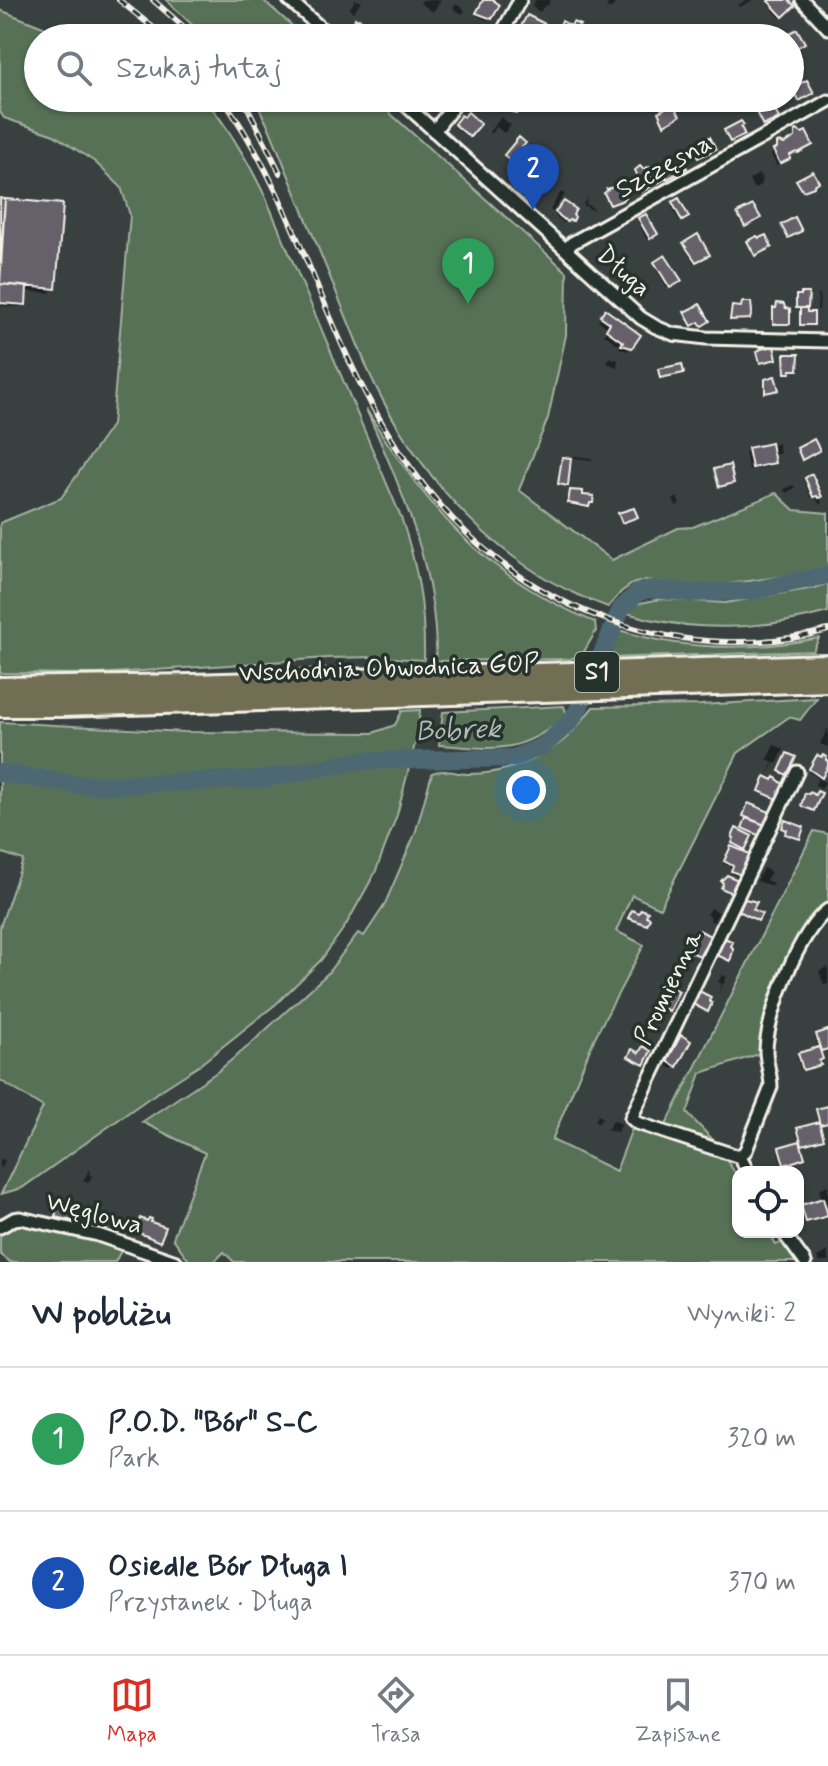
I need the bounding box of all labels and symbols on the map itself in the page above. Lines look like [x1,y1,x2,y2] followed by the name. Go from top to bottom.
[610,127,718,207] street label: Szczęsna
[507,144,559,210] pin: 2
[442,238,494,304] pin: 1
[588,238,658,306] street label: Długa
[238,647,540,691] street label: Wschodnia Obwodnica GOP
[575,652,619,692] road number: S1
[415,711,503,751] water label: Bobrek
[506,770,546,810] your location
[627,925,712,1051] street label: Promienna
[42,1185,146,1243] street label: Węglowa

